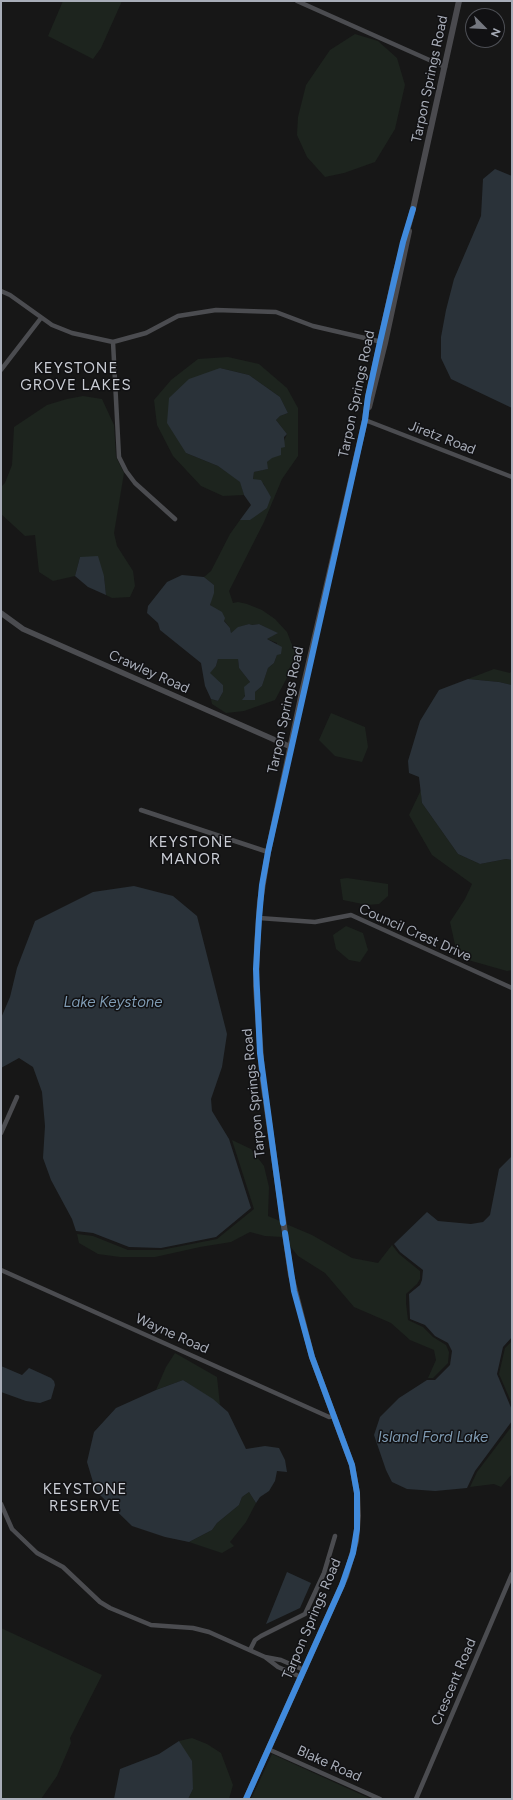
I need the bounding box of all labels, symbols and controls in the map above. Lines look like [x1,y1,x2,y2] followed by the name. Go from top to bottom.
[465,8,505,48] north arrow
[408,14,452,144] street label: Tarpon Springs Road
[488,26,503,39] text: N
[335,329,379,459] street label: Tarpon Springs Road
[20,360,132,395] district label: KEYSTONE GROVE LAKES
[406,417,478,459] street label: Jiretz Road
[264,645,308,775] street label: Tarpon Springs Road
[106,647,192,697] street label: Crawley Road
[149,834,233,869] district label: KEYSTONE MANOR
[356,901,474,965] street label: Council Crest Drive
[64,994,162,1012] water label: Lake Keystone
[239,1028,269,1158] street label: Tarpon Springs Road
[133,1310,211,1358] street label: Wayne Road
[378,1429,488,1447] water label: Island Ford Lake
[43,1481,127,1516] district label: KEYSTONE RESERVE
[279,1556,345,1682] street label: Tarpon Springs Road
[428,1636,480,1728] street label: Crescent Road
[294,1742,364,1786] street label: Blake Road

